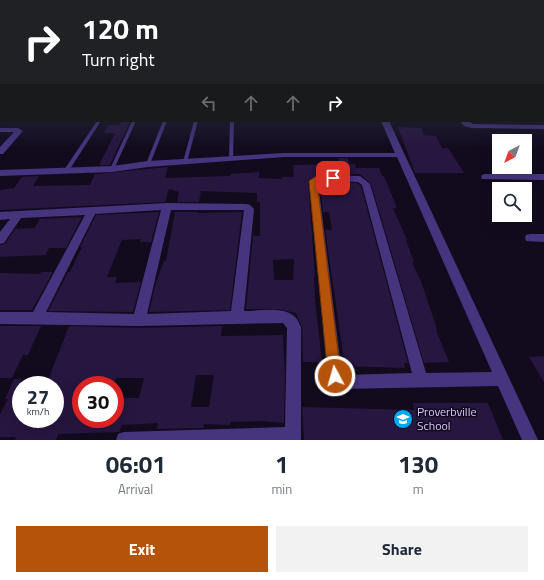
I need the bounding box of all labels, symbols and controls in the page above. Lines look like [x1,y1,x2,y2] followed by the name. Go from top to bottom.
[82,7,159,50] text: 120 m
[16,16,68,68] icon: right
[82,46,155,73] text: Turn right
[198,92,220,114] icon: left
[240,92,262,114] icon: ahead
[282,92,304,114] icon: ahead
[324,92,346,114] icon: right
[492,134,532,174] north arrow
[492,134,532,222] map controls
[316,161,350,195] pin
[322,167,344,189] icon: arrive
[492,182,532,222] button: search
[314,355,356,397] position arrow
[72,376,124,428] speed limit sign: 30
[27,381,49,412] text: 27
[417,402,476,435] place label: Proverbville School
[27,404,49,419] text: km/h
[392,408,414,430] school or university icon: Proverbville School
[106,446,166,482] text: 06:01
[275,446,289,482] text: 1
[398,446,438,482] text: 130
[118,479,153,499] text: Arrival
[271,479,292,499] text: min
[413,479,424,499] text: m
[16,526,268,572] button: Exit
[276,526,528,572] button: Share

